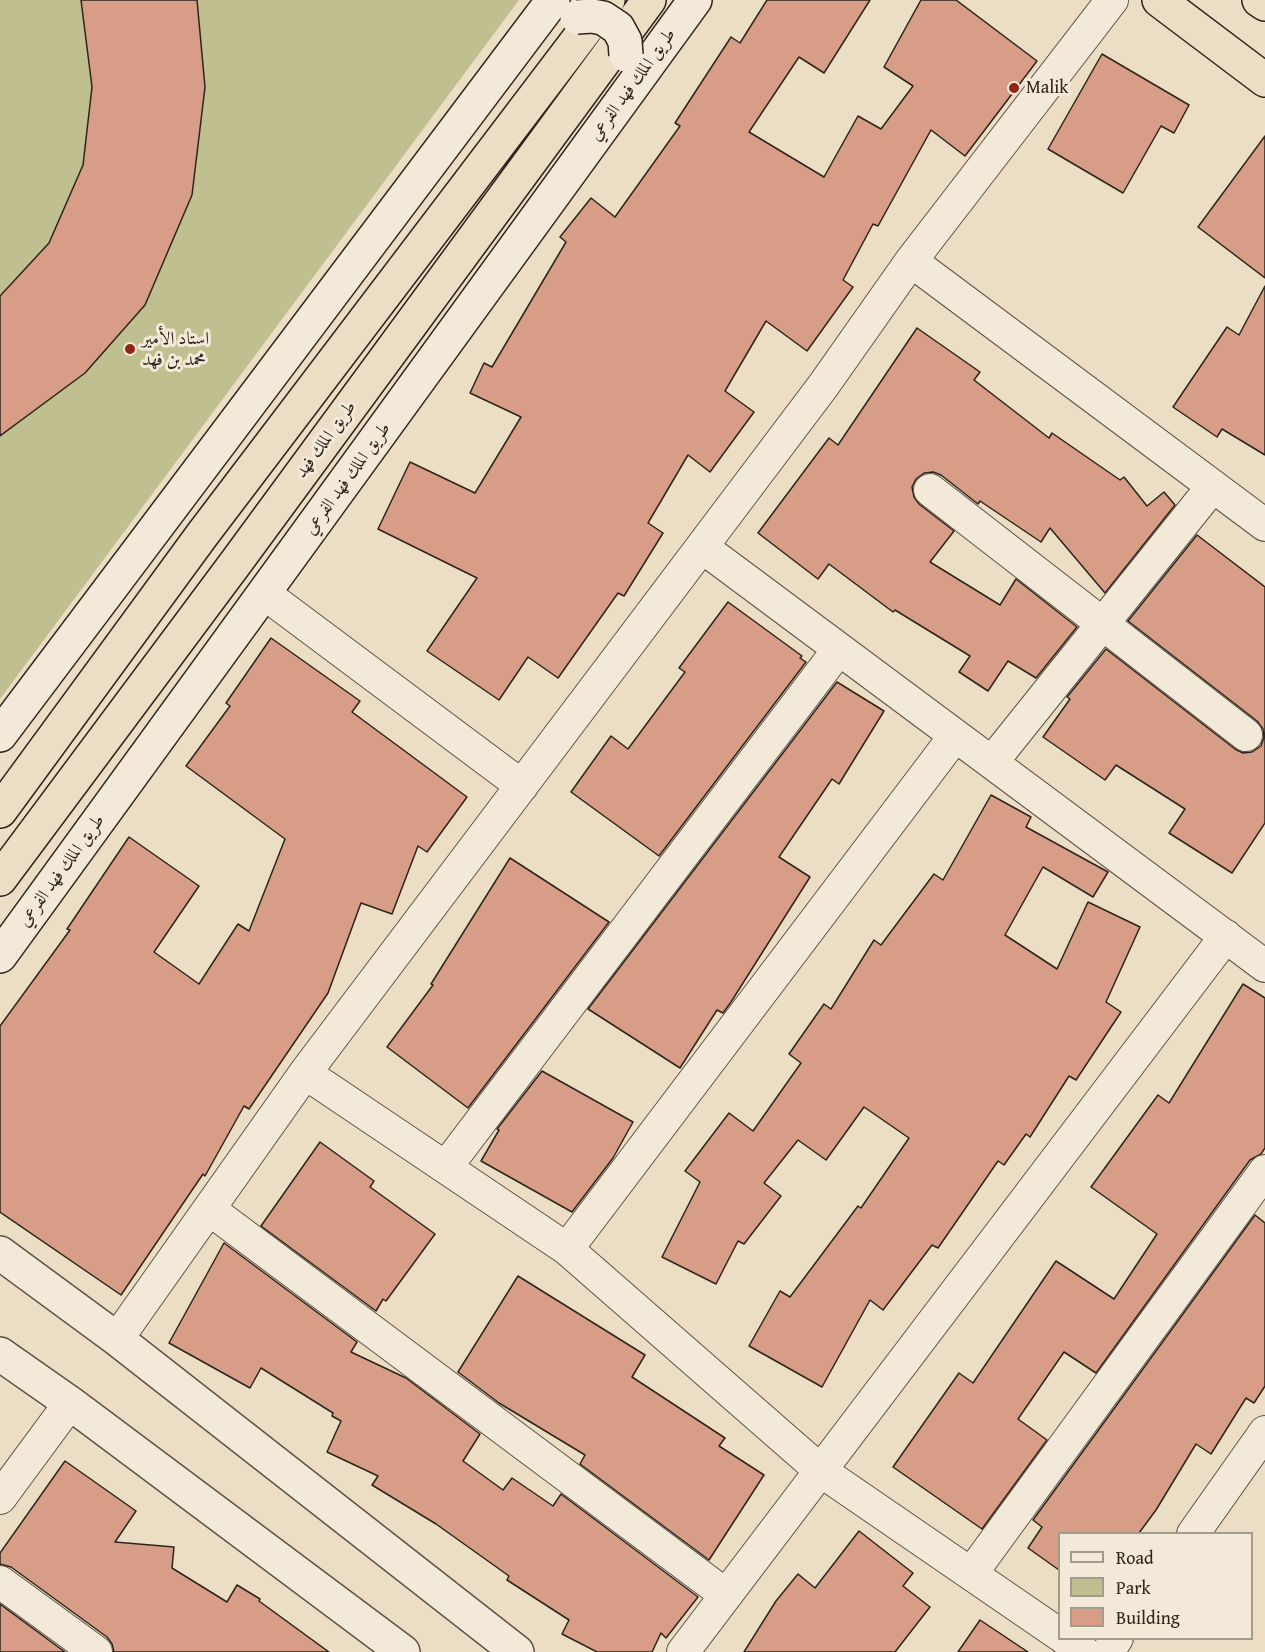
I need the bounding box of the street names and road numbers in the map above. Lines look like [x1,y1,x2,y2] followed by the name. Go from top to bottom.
[585,25,681,145] street label: طريق الملك فهد الفرعي
[291,397,361,483] street label: طريق الملك فهد
[300,419,396,539] street label: طريق الملك فهد الفرعي
[14,811,110,931] street label: طريق الملك فهد الفرعي

